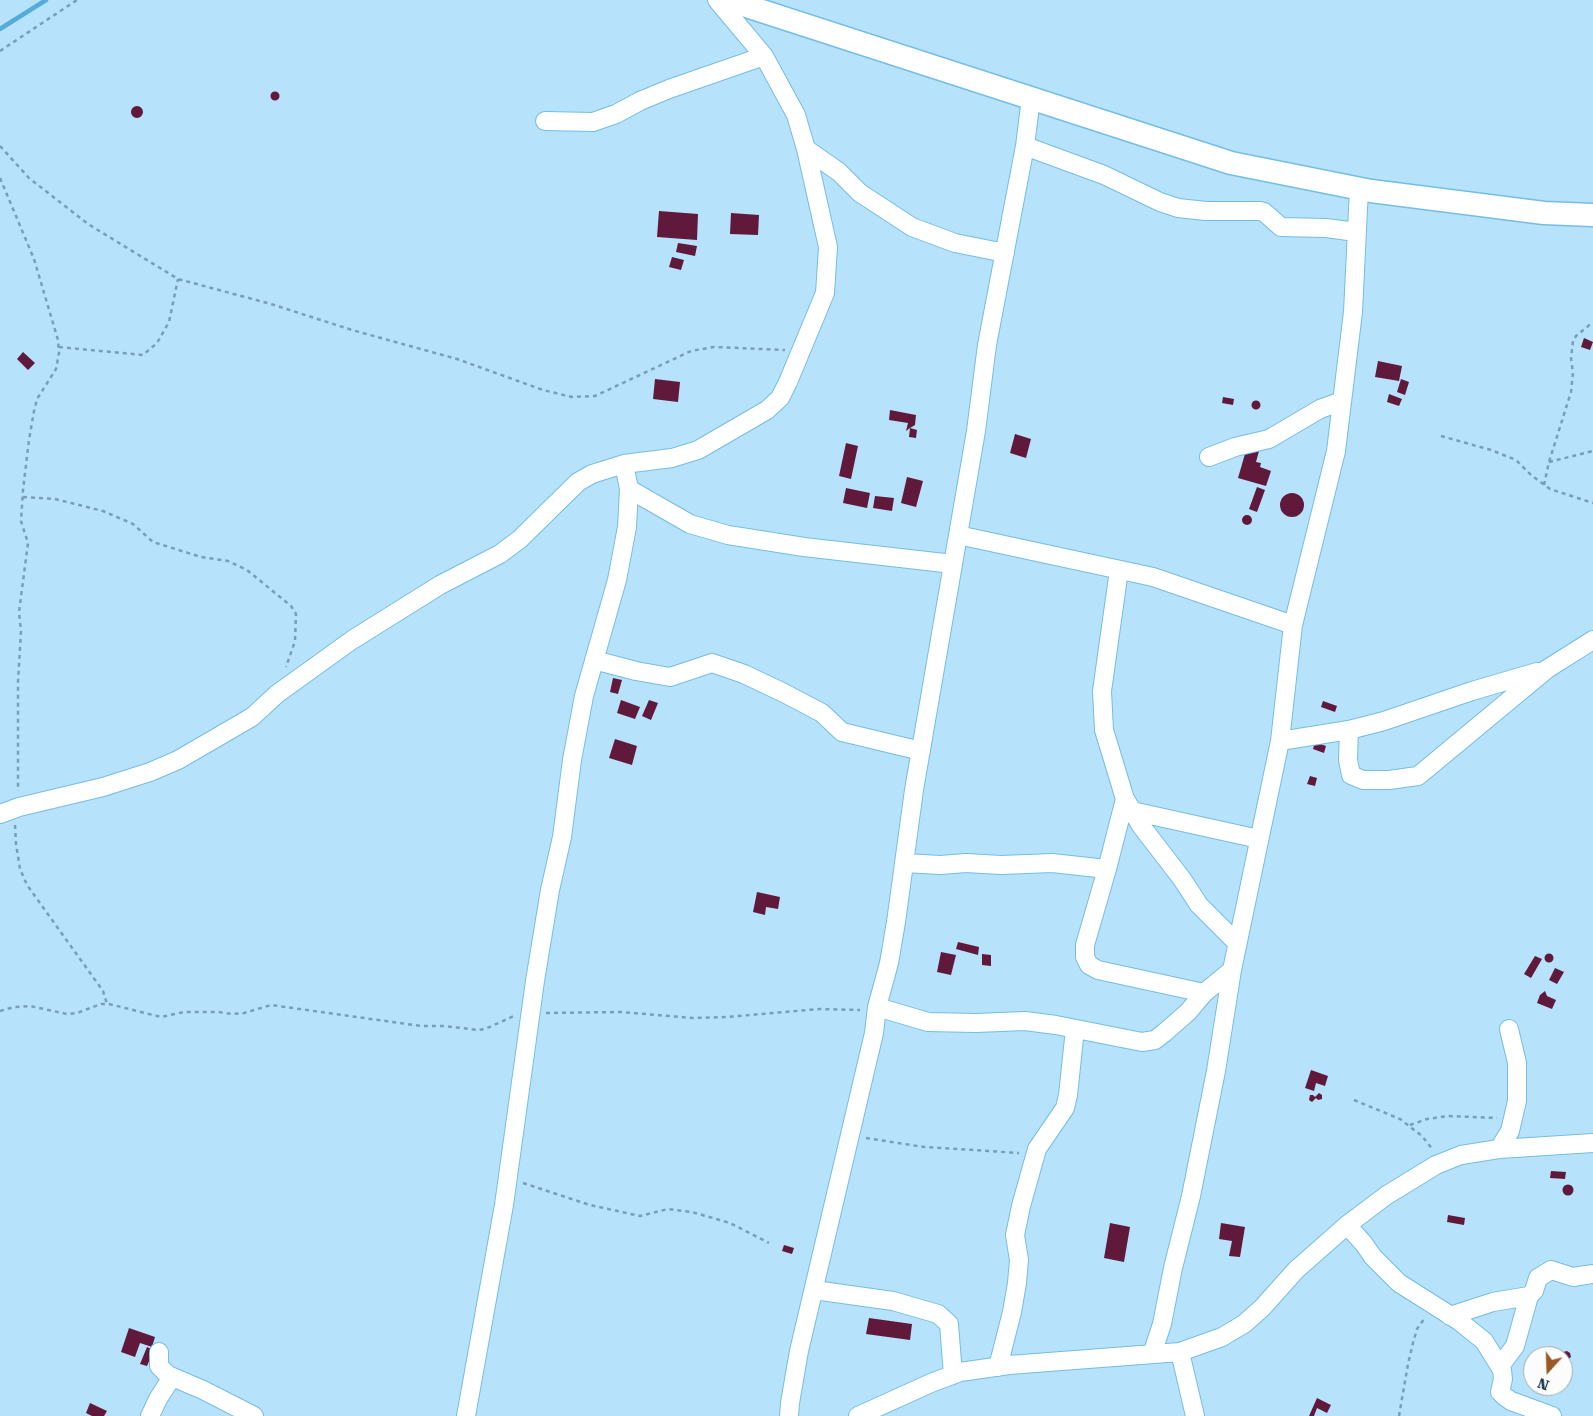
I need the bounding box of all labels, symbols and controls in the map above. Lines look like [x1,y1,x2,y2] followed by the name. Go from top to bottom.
[1523,1346,1573,1396] north arrow
[1535,1375,1551,1394] text: N

